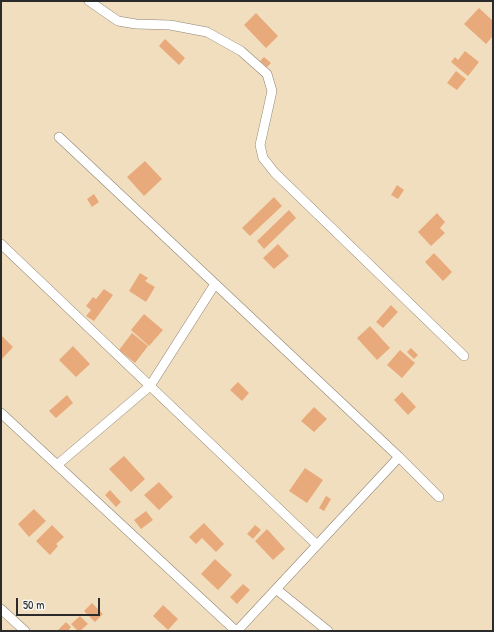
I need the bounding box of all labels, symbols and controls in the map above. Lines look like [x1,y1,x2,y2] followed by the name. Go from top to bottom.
[18,590,102,616] scale bar
[23,596,44,613] text: 50 m

